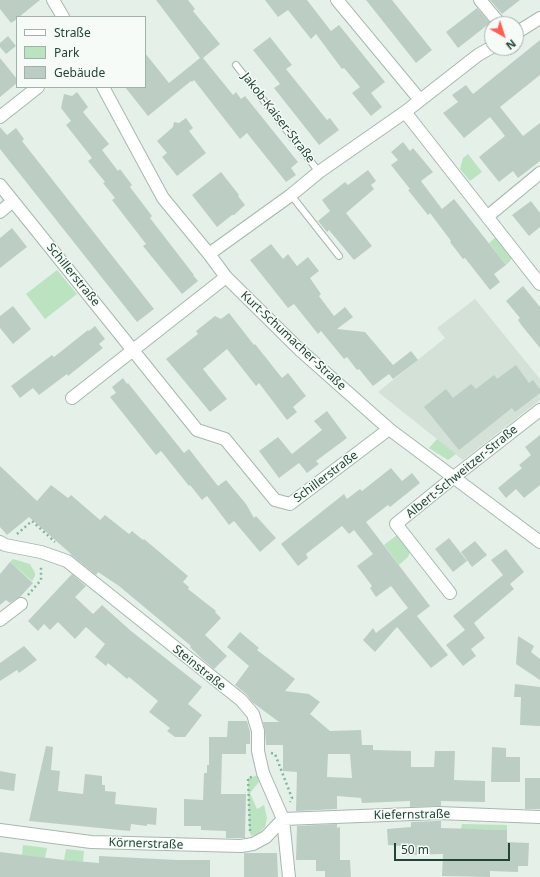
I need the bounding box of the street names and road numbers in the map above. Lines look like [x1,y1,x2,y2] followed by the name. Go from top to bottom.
[238,70,318,166] street label: Jakob-Kaiser-Straße
[43,241,103,309] street label: Schillerstraße
[237,288,349,394] street label: Kurt-Schumacher-Straße
[403,423,521,521] street label: Albert-Schweitzer-Straße
[291,448,361,506] street label: Schillerstraße
[170,642,228,694] street label: Steinstraße
[374,807,450,823] street label: Kiefernstraße
[108,836,184,852] street label: Körnerstraße

